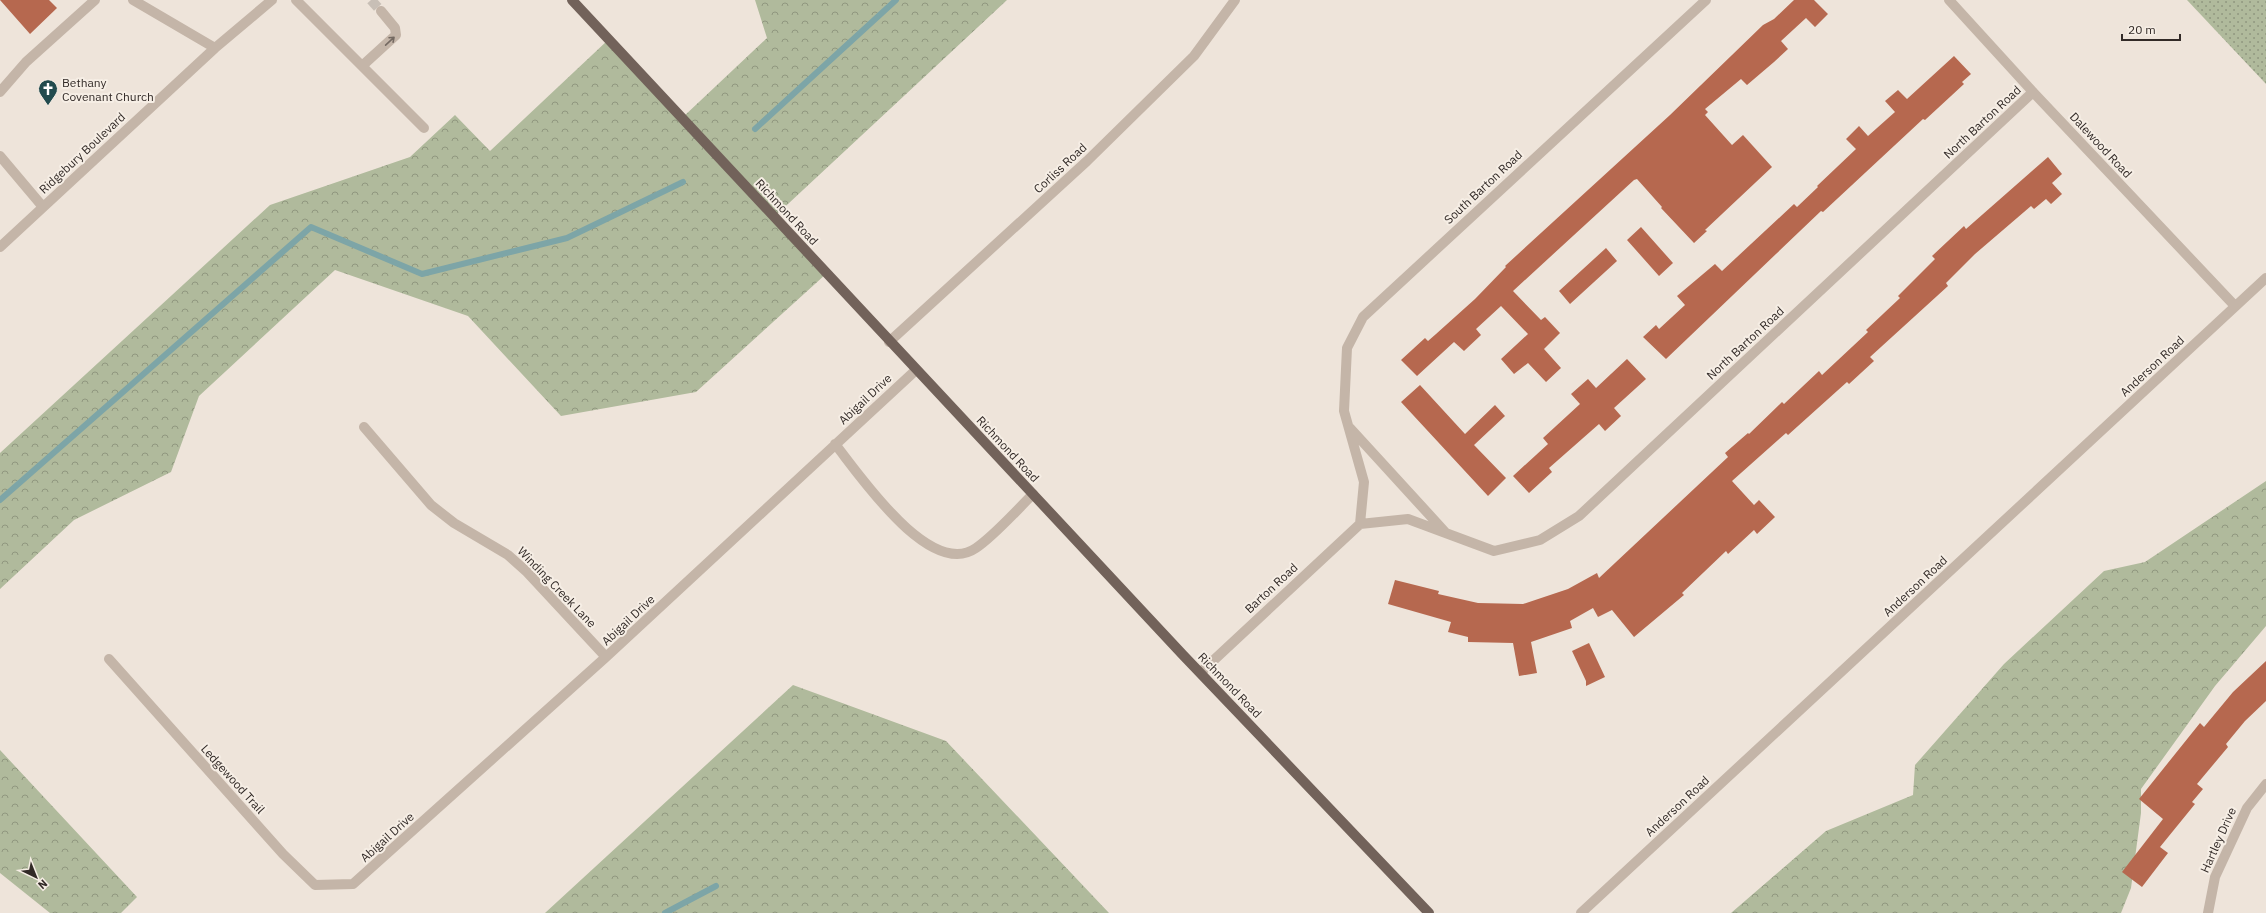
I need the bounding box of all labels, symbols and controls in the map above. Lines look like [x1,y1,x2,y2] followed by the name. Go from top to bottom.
[2122,16,2180,42] scale bar
[2128,22,2156,37] text: 20 m
[385,36,395,45] one-way arrow
[62,75,154,104] place label: Bethany Covenant Church
[37,78,59,106] church icon: Bethany Covenant Church
[1940,82,2024,162] street label: North Barton Road
[36,109,128,197] street label: Ridgebury Boulevard
[2067,109,2135,181] street label: Dalewood Road
[1030,140,1090,196] street label: Corliss Road
[1441,147,1525,227] street label: South Barton Road
[753,176,821,248] street label: Richmond Road
[1703,303,1787,383] street label: North Barton Road
[2117,332,2187,400] street label: Anderson Road
[835,370,895,427] street label: Abigail Drive
[974,413,1042,485] street label: Richmond Road
[515,544,600,631] street label: Winding Creek Lane
[1880,552,1950,620] street label: Anderson Road
[1241,560,1301,616] street label: Barton Road
[598,591,658,648] street label: Abigail Drive
[1195,649,1265,721] street label: Richmond Road
[198,741,268,817] street label: Ledgewood Trail
[1642,772,1712,840] street label: Anderson Road
[2197,805,2239,875] street label: Hartley Drive
[357,809,417,865] street label: Abigail Drive
[16,857,56,897] north arrow
[35,876,51,892] text: N

